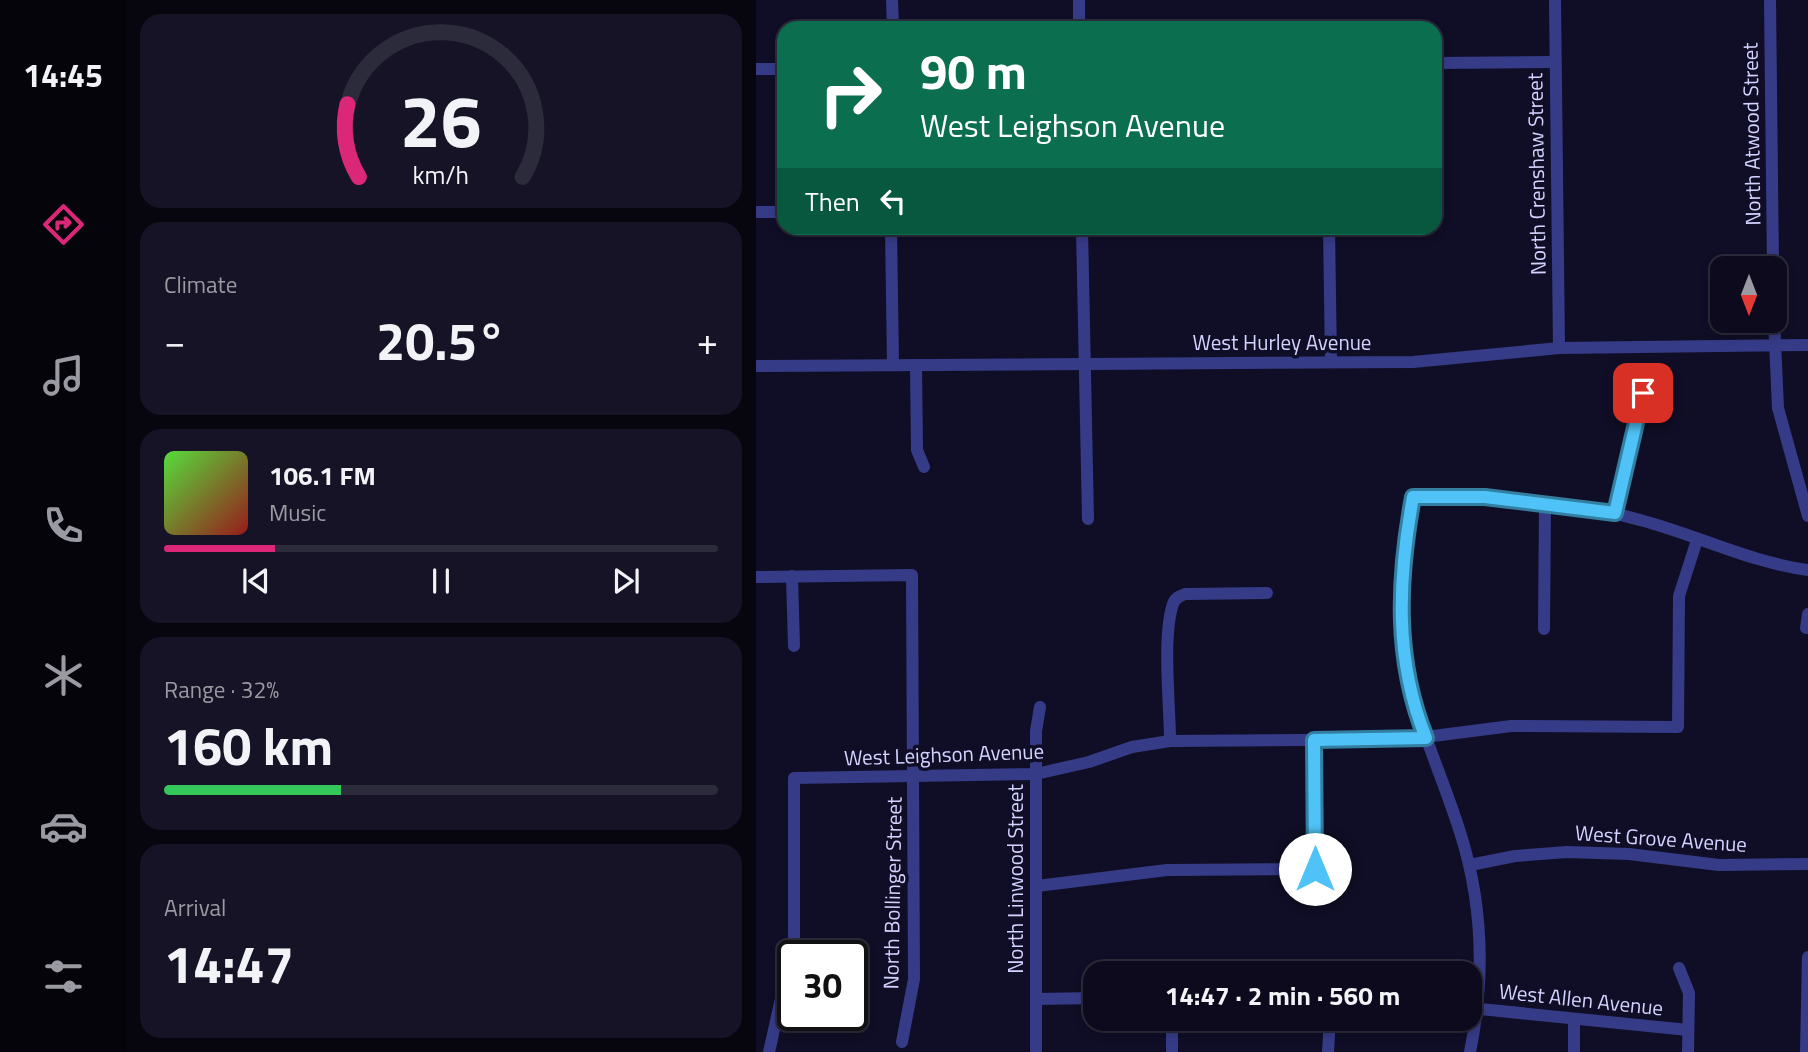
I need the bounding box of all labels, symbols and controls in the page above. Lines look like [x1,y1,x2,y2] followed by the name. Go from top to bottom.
[920,33,1027,108] text: 90 m
[1733,42,1769,226] street label: North Atwood Street
[805,49,896,140] icon: right
[23,51,103,99] text: 14:45
[400,65,482,175] text: 26
[1518,72,1554,275] street label: North Crenshaw Street
[920,101,1225,149] text: West Leighson Avenue
[413,156,469,194] text: km/h
[805,182,860,221] text: Then
[874,182,912,220] icon: left
[39,200,88,249] icon: directions
[1710,256,1787,332] north arrow
[1710,256,1787,333] map controls
[164,267,237,302] text: Climate
[376,301,506,380] text: 20.5°
[164,312,185,370] text: −
[697,312,718,370] text: +
[1193,326,1371,358] street label: West Hurley Avenue
[39,351,88,400] icon: music
[1613,363,1673,423] pin
[1624,374,1662,412] icon: arrive
[269,456,376,495] text: 106.1 FM
[269,495,326,530] text: Music
[39,501,88,550] icon: phone
[237,562,275,600] icon: previous
[422,562,460,600] icon: pause
[607,562,645,600] icon: next
[39,651,88,700] icon: climate
[164,672,279,707] text: Range · 32%
[164,706,333,785] text: 160 km
[843,735,1045,773] street label: West Leighson Avenue
[999,784,1031,974] street label: North Linwood Street
[874,796,910,990] street label: North Bollinger Street
[39,802,88,851] icon: car
[1574,816,1748,860] street label: West Grove Avenue
[1278,832,1352,906] position arrow
[164,890,226,925] text: Arrival
[164,924,294,1003] text: 14:47
[777,940,868,1031] speed limit sign: 30
[39,952,88,1001] icon: filters
[1497,974,1665,1024] street label: West Allen Avenue
[1165,976,1400,1015] text: 14:47 · 2 min · 560 m

